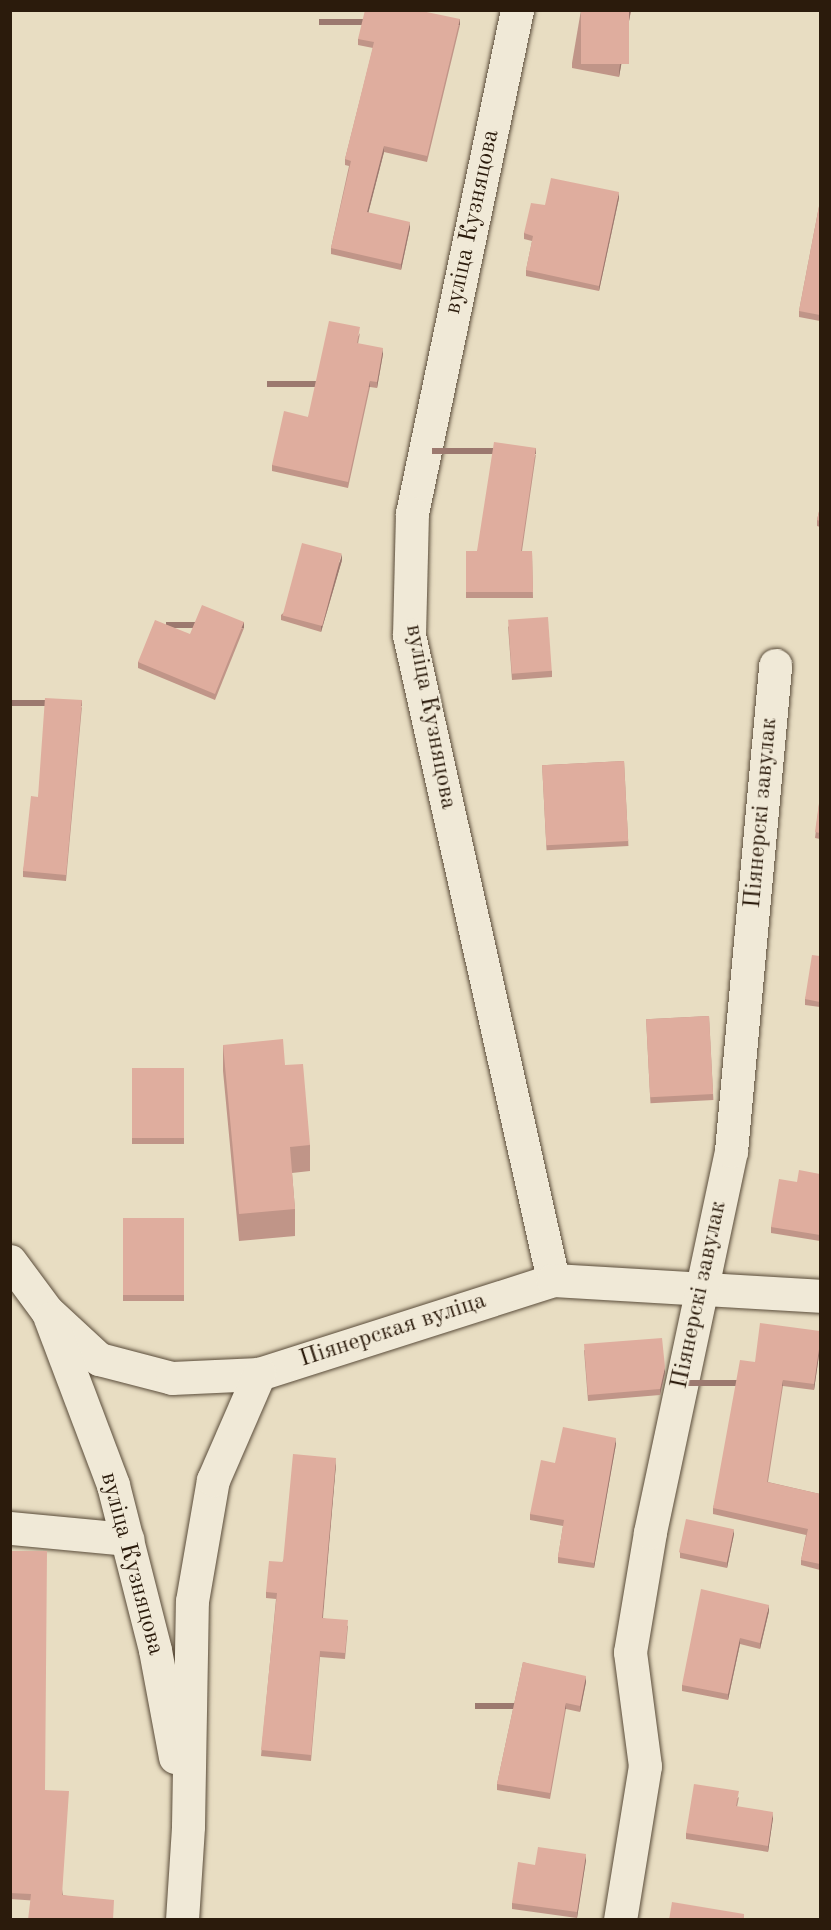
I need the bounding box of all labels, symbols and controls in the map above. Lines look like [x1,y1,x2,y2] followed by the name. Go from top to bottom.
[439,127,507,317] street label: вуліца Кузняцова
[398,622,462,812] street label: вуліца Кузняцова
[739,716,785,910] street label: Піянерскі завулак
[666,1198,734,1392] street label: Піянерскі завулак
[296,1287,490,1375] street label: Піянерская вуліца
[93,1470,169,1658] street label: вуліца Кузняцова

